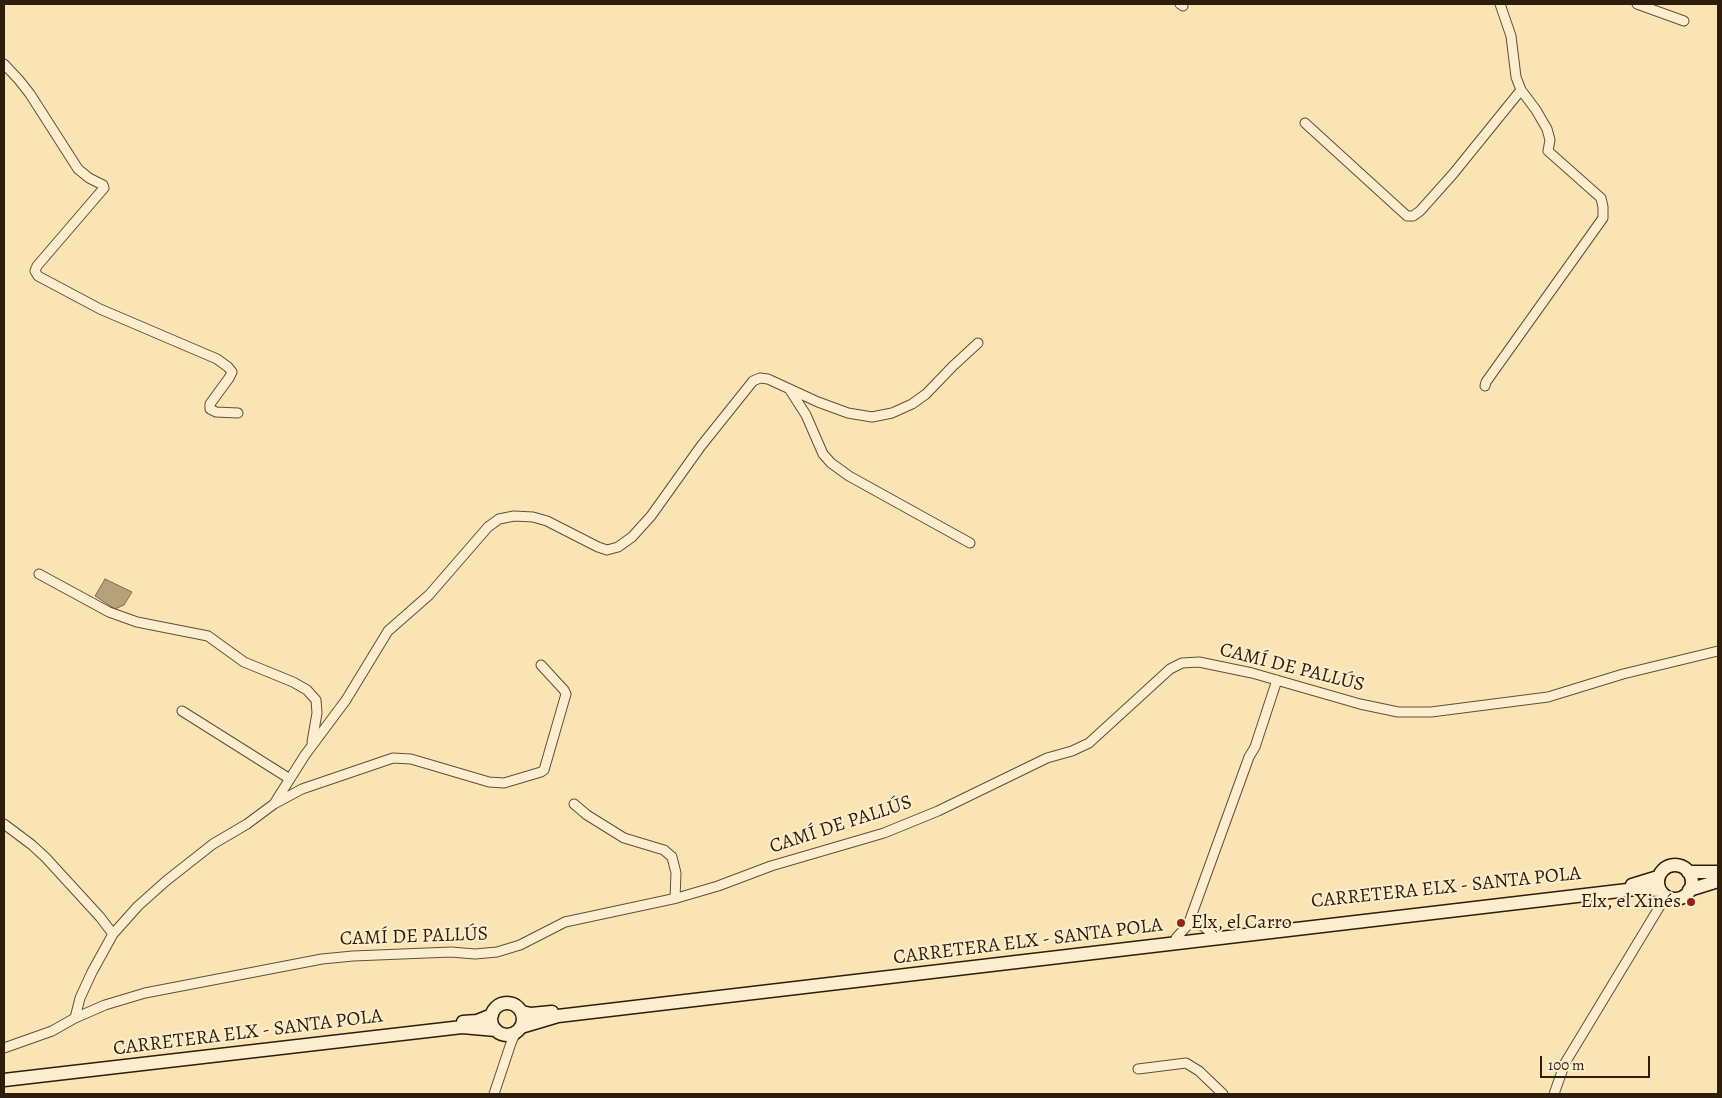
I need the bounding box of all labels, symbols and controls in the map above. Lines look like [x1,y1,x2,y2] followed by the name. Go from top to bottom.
[1217,638,1367,698] street label: CAMÍ DE PALLÚS
[767,791,915,859] street label: CAMÍ DE PALLÚS
[1310,862,1582,914] street label: CARRETERA ELX - SANTA POLA
[1580,890,1681,914] place label: Elx, el Xinés
[1685,896,1697,908] marker: Elx, el Xinés
[1191,911,1292,935] place label: Elx, el Carro
[892,914,1164,970] street label: CARRETERA ELX - SANTA POLA
[1175,917,1187,929] marker: Elx, el Carro
[339,922,489,952] street label: CAMÍ DE PALLÚS
[112,1005,384,1061] street label: CARRETERA ELX - SANTA POLA
[1542,1046,1652,1078] scale bar
[1548,1055,1585,1075] text: 100 m

